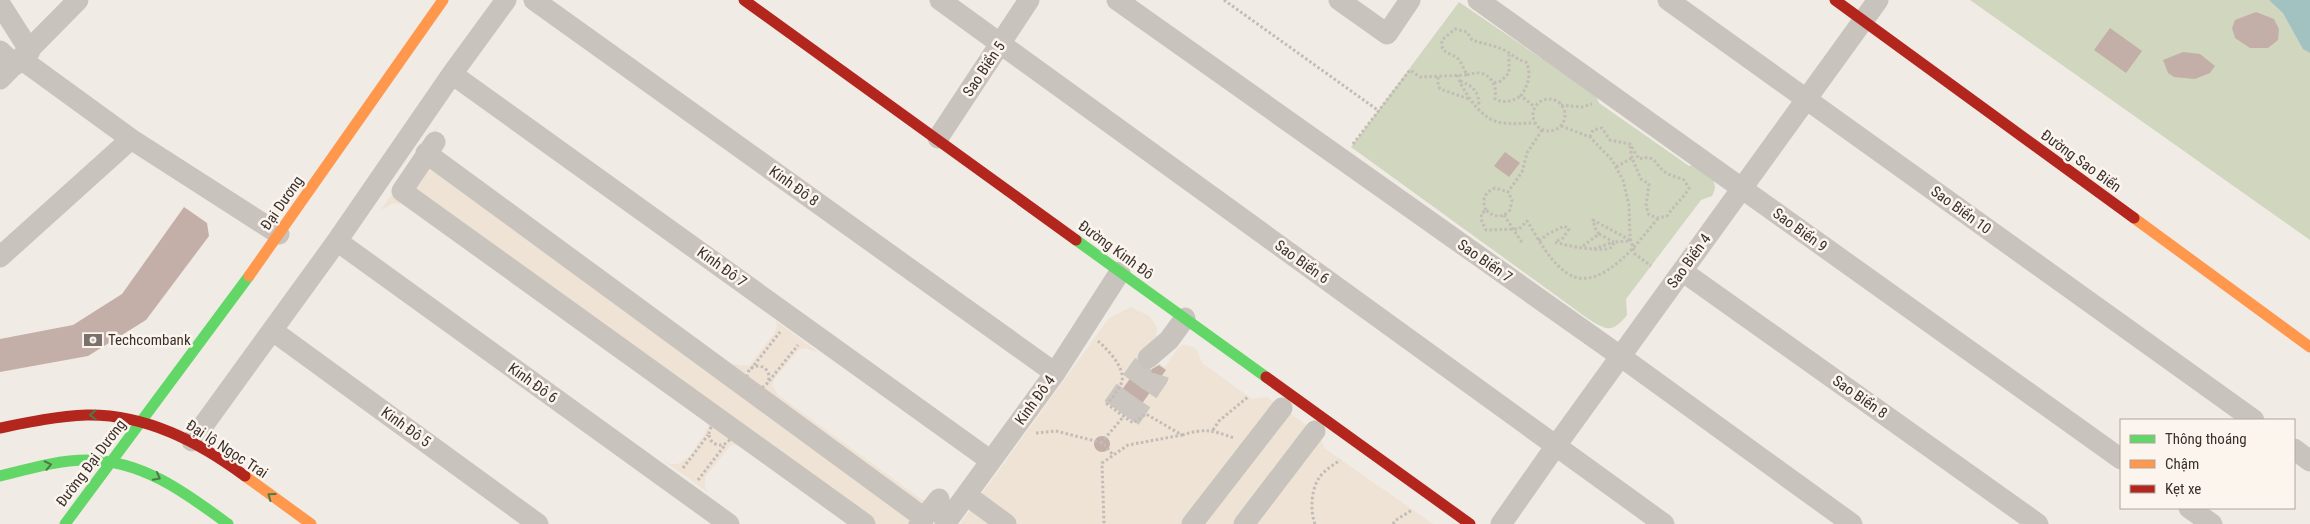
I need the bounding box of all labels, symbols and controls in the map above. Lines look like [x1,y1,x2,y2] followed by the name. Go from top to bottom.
[959,38,1009,100] street label: Sao Biển 5
[2037,126,2125,196] street label: Đường Sao Biển
[766,162,822,210] street label: Kinh Đô 8
[257,172,307,234] street label: Đại Dương
[1927,182,1995,238] street label: Sao Biển 10
[1769,204,1831,256] street label: Sao Biển 9
[1075,217,1157,283] street label: Đường Kinh Đô
[1663,230,1715,292] street label: Sao Biển 4
[1271,236,1333,288] street label: Sao Biển 6
[1454,236,1516,286] street label: Sao Biển 7
[694,243,750,291] street label: Kinh Đô 7
[82,329,104,351] bank icon: Techcombank
[108,331,191,349] place label: Techcombank
[505,359,561,407] street label: Kinh Đô 6
[1011,372,1059,428] street label: Kinh Đô 4
[1829,372,1891,422] street label: Sao Biển 8
[378,403,434,451] street label: Kinh Đô 5
[89,410,97,421] one-way arrow
[52,416,130,510] street label: Đường Đại Dương
[183,416,271,482] street label: Đại lộ Ngọc Trai
[2120,419,2295,509] legend
[2165,430,2247,448] text: Thông thoáng
[2165,455,2199,473] text: Chậm
[43,460,52,471] one-way arrow
[152,471,161,481] one-way arrow
[2165,480,2201,498] text: Kẹt xe
[267,493,277,502] one-way arrow

